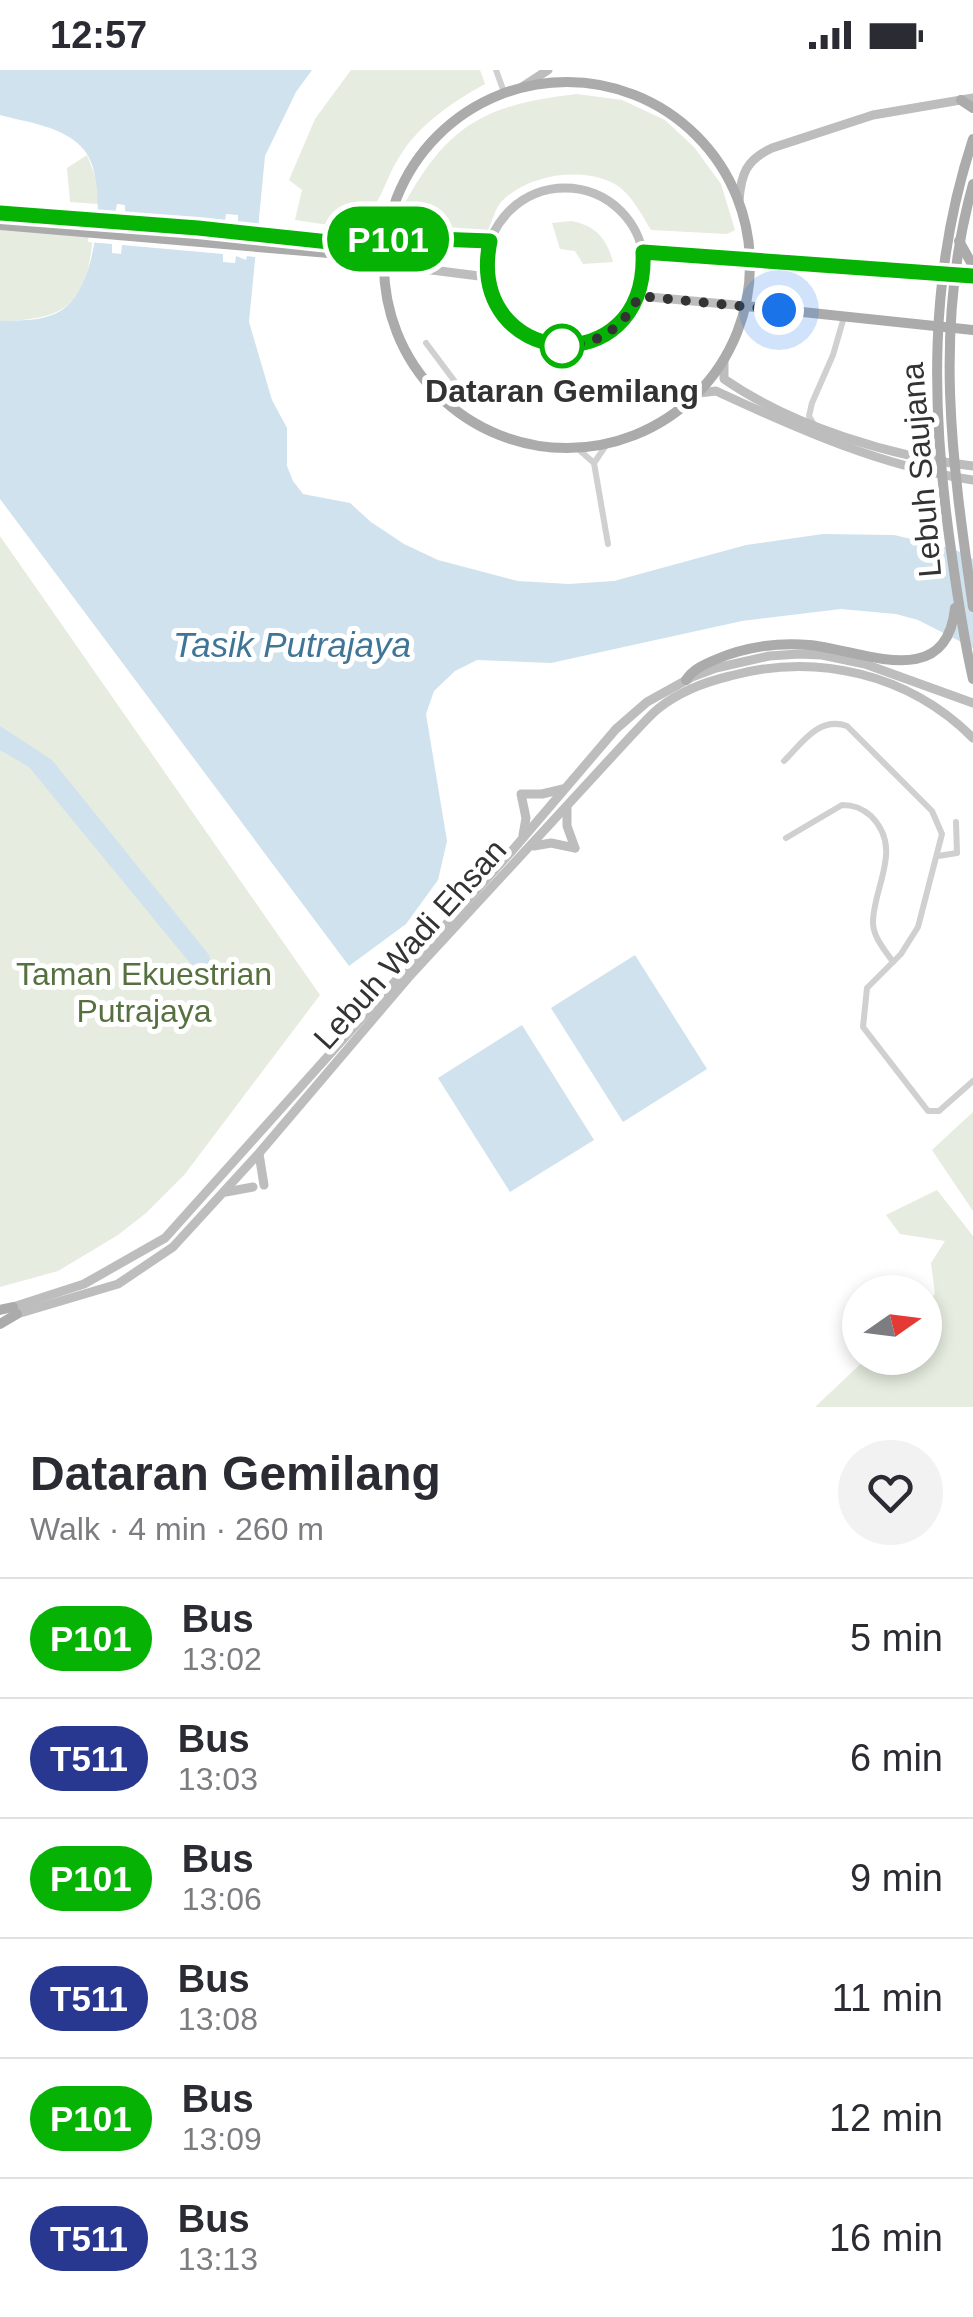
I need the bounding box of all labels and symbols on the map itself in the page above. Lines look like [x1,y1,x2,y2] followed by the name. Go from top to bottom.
[318,206,458,272] line badge: P101
[754,285,804,335] your location
[541,325,583,367] marker: Dataran Gemilang
[894,361,948,579] street label: Lebuh Saujana
[425,373,699,409] place label: Dataran Gemilang
[173,625,411,664] water label: Tasik Putrajaya
[307,832,513,1056] street label: Lebuh Wadi Ehsan
[16,956,272,1029] park label: Taman Ekuestrian Putrajaya
[842,1275,942,1375] north arrow

